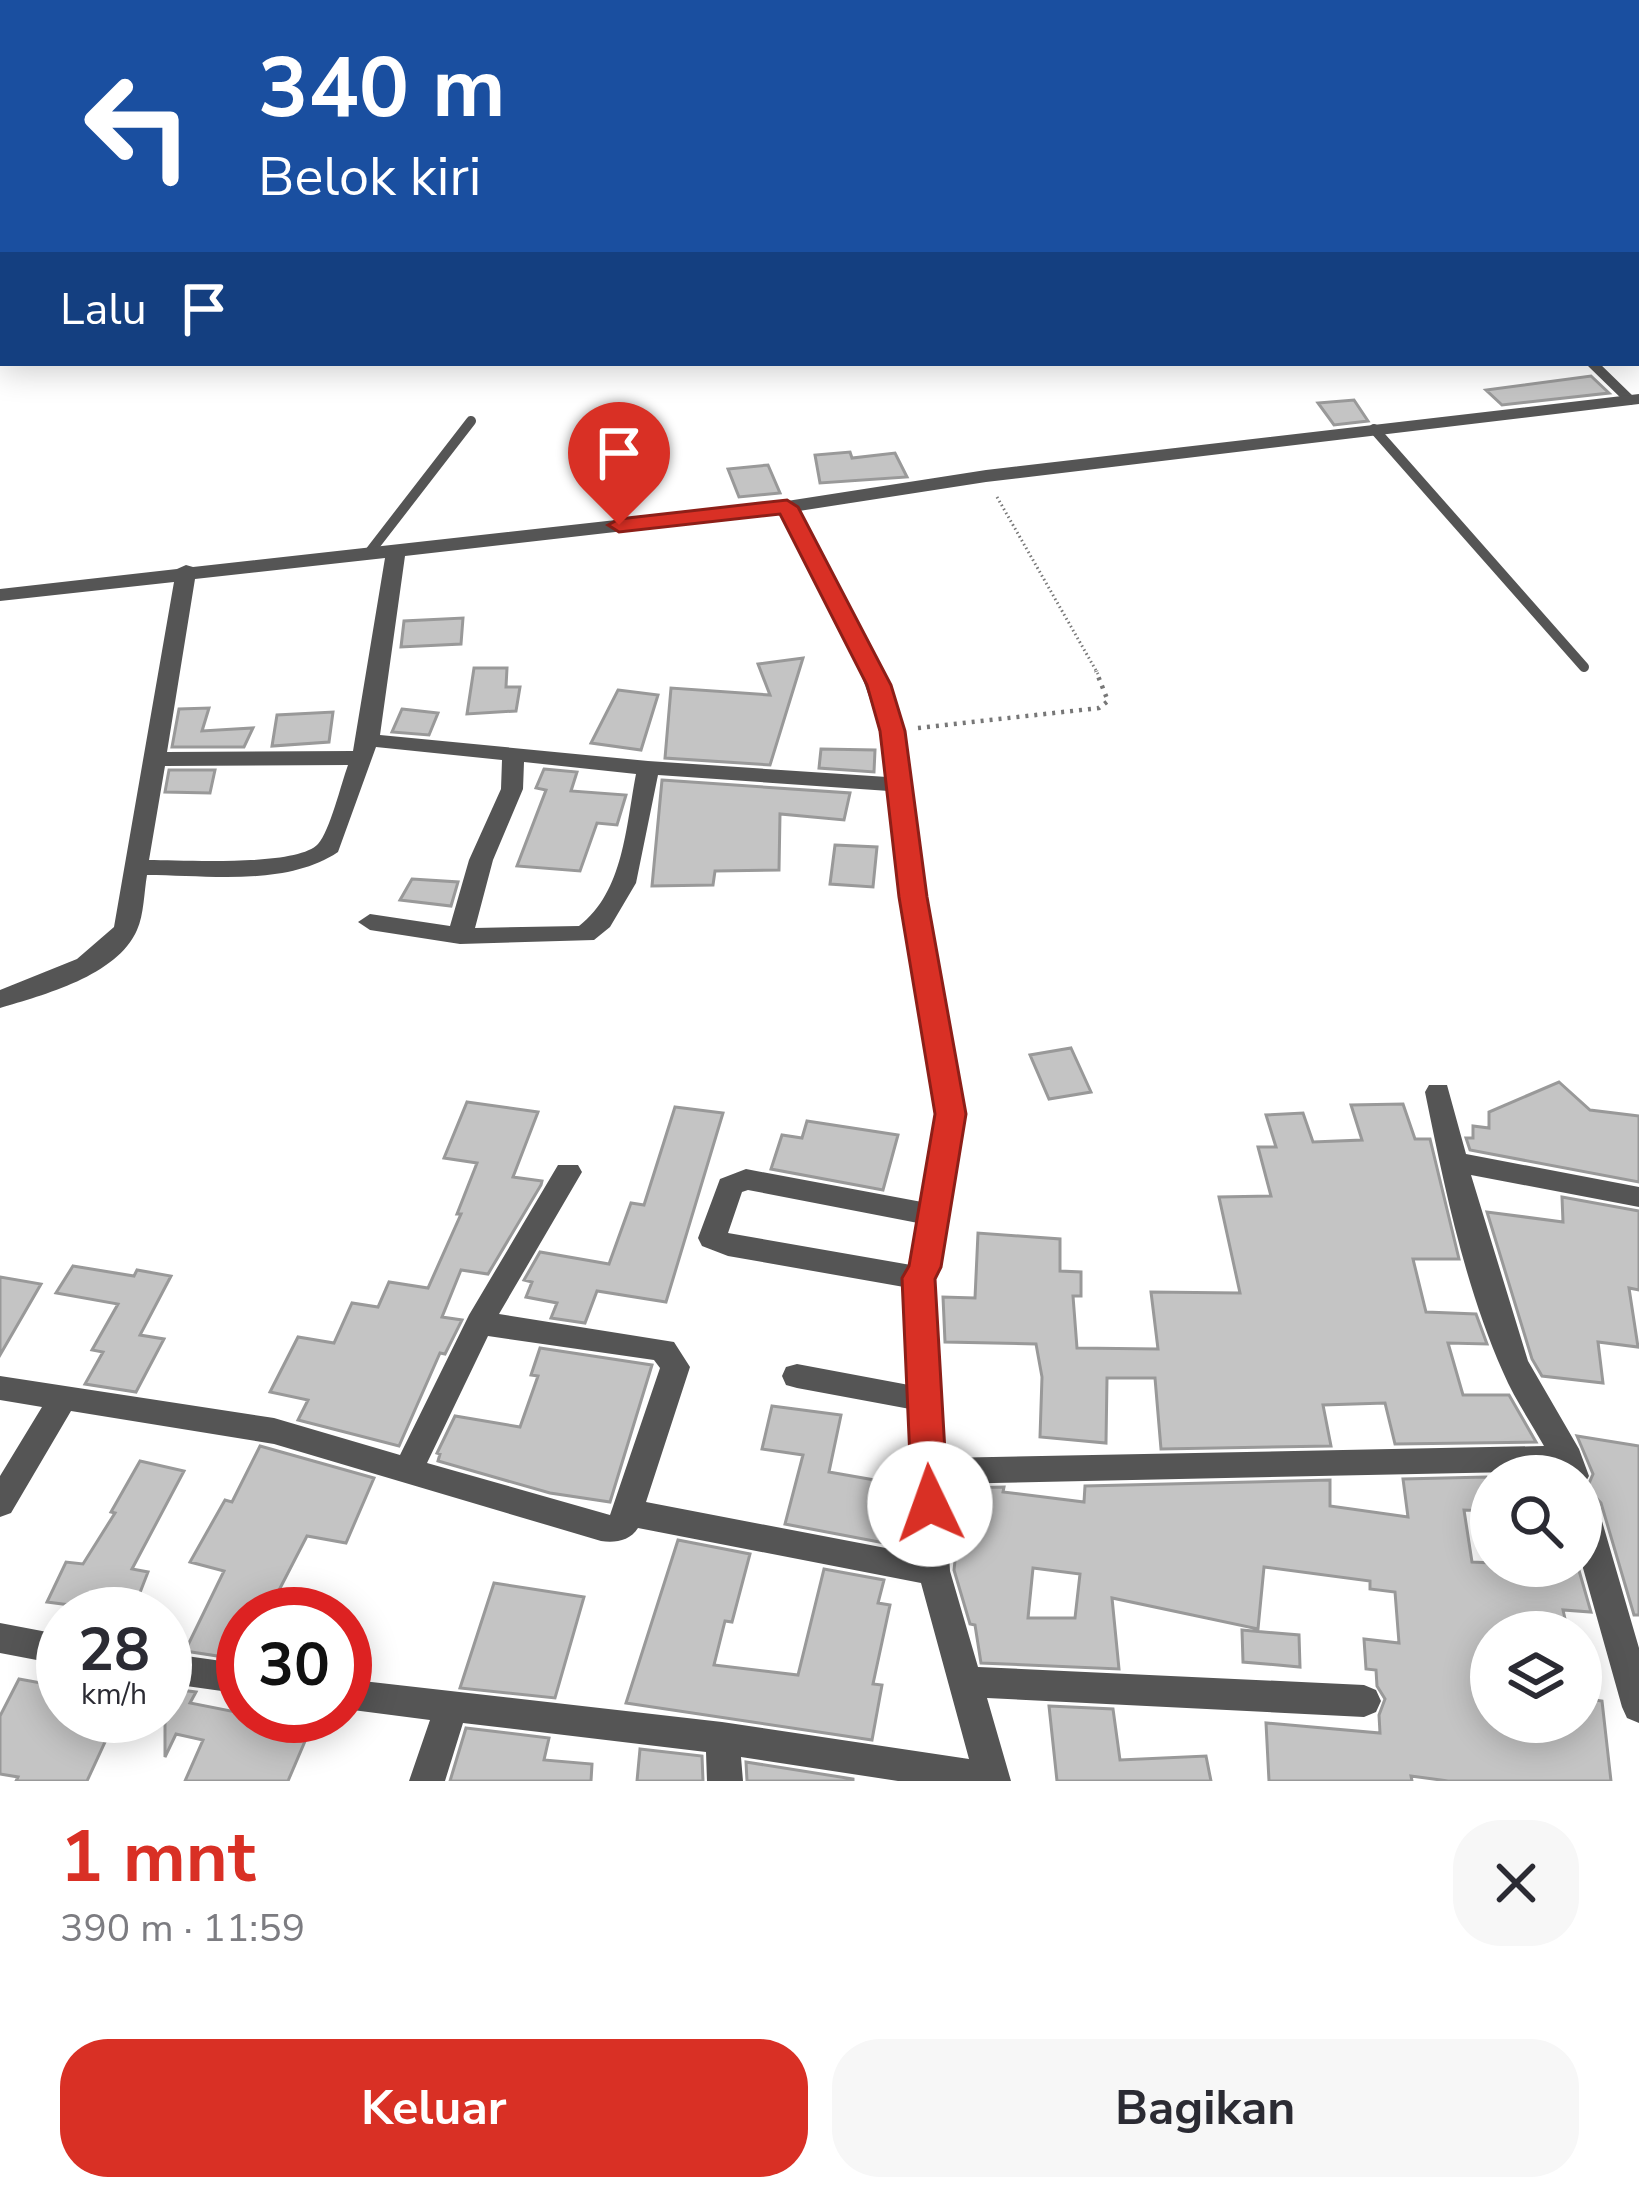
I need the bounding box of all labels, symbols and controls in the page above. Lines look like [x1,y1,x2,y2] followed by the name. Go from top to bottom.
[258,31,506,146] text: 340 m
[60,48,216,204] icon: left
[258,140,481,214] text: Belok kiri
[171,276,237,342] icon: arrive
[60,279,147,340] text: Lalu
[568,402,670,525] pin
[586,420,652,486] icon: arrive
[867,1441,993,1567] position arrow
[1470,1455,1602,1743] map controls
[1470,1455,1602,1587] button: search
[216,1587,372,1743] speed limit sign: 30
[78,1609,150,1691] text: 28
[1470,1611,1602,1743] button: layers
[81,1674,147,1715] text: km/h
[60,1808,256,1906] text: 1 mnt
[1453,1820,1579,1946] button: close
[60,1902,305,1955] text: 390 m · 11:59
[60,2039,808,2177] button: Keluar
[832,2039,1579,2177] button: Bagikan

